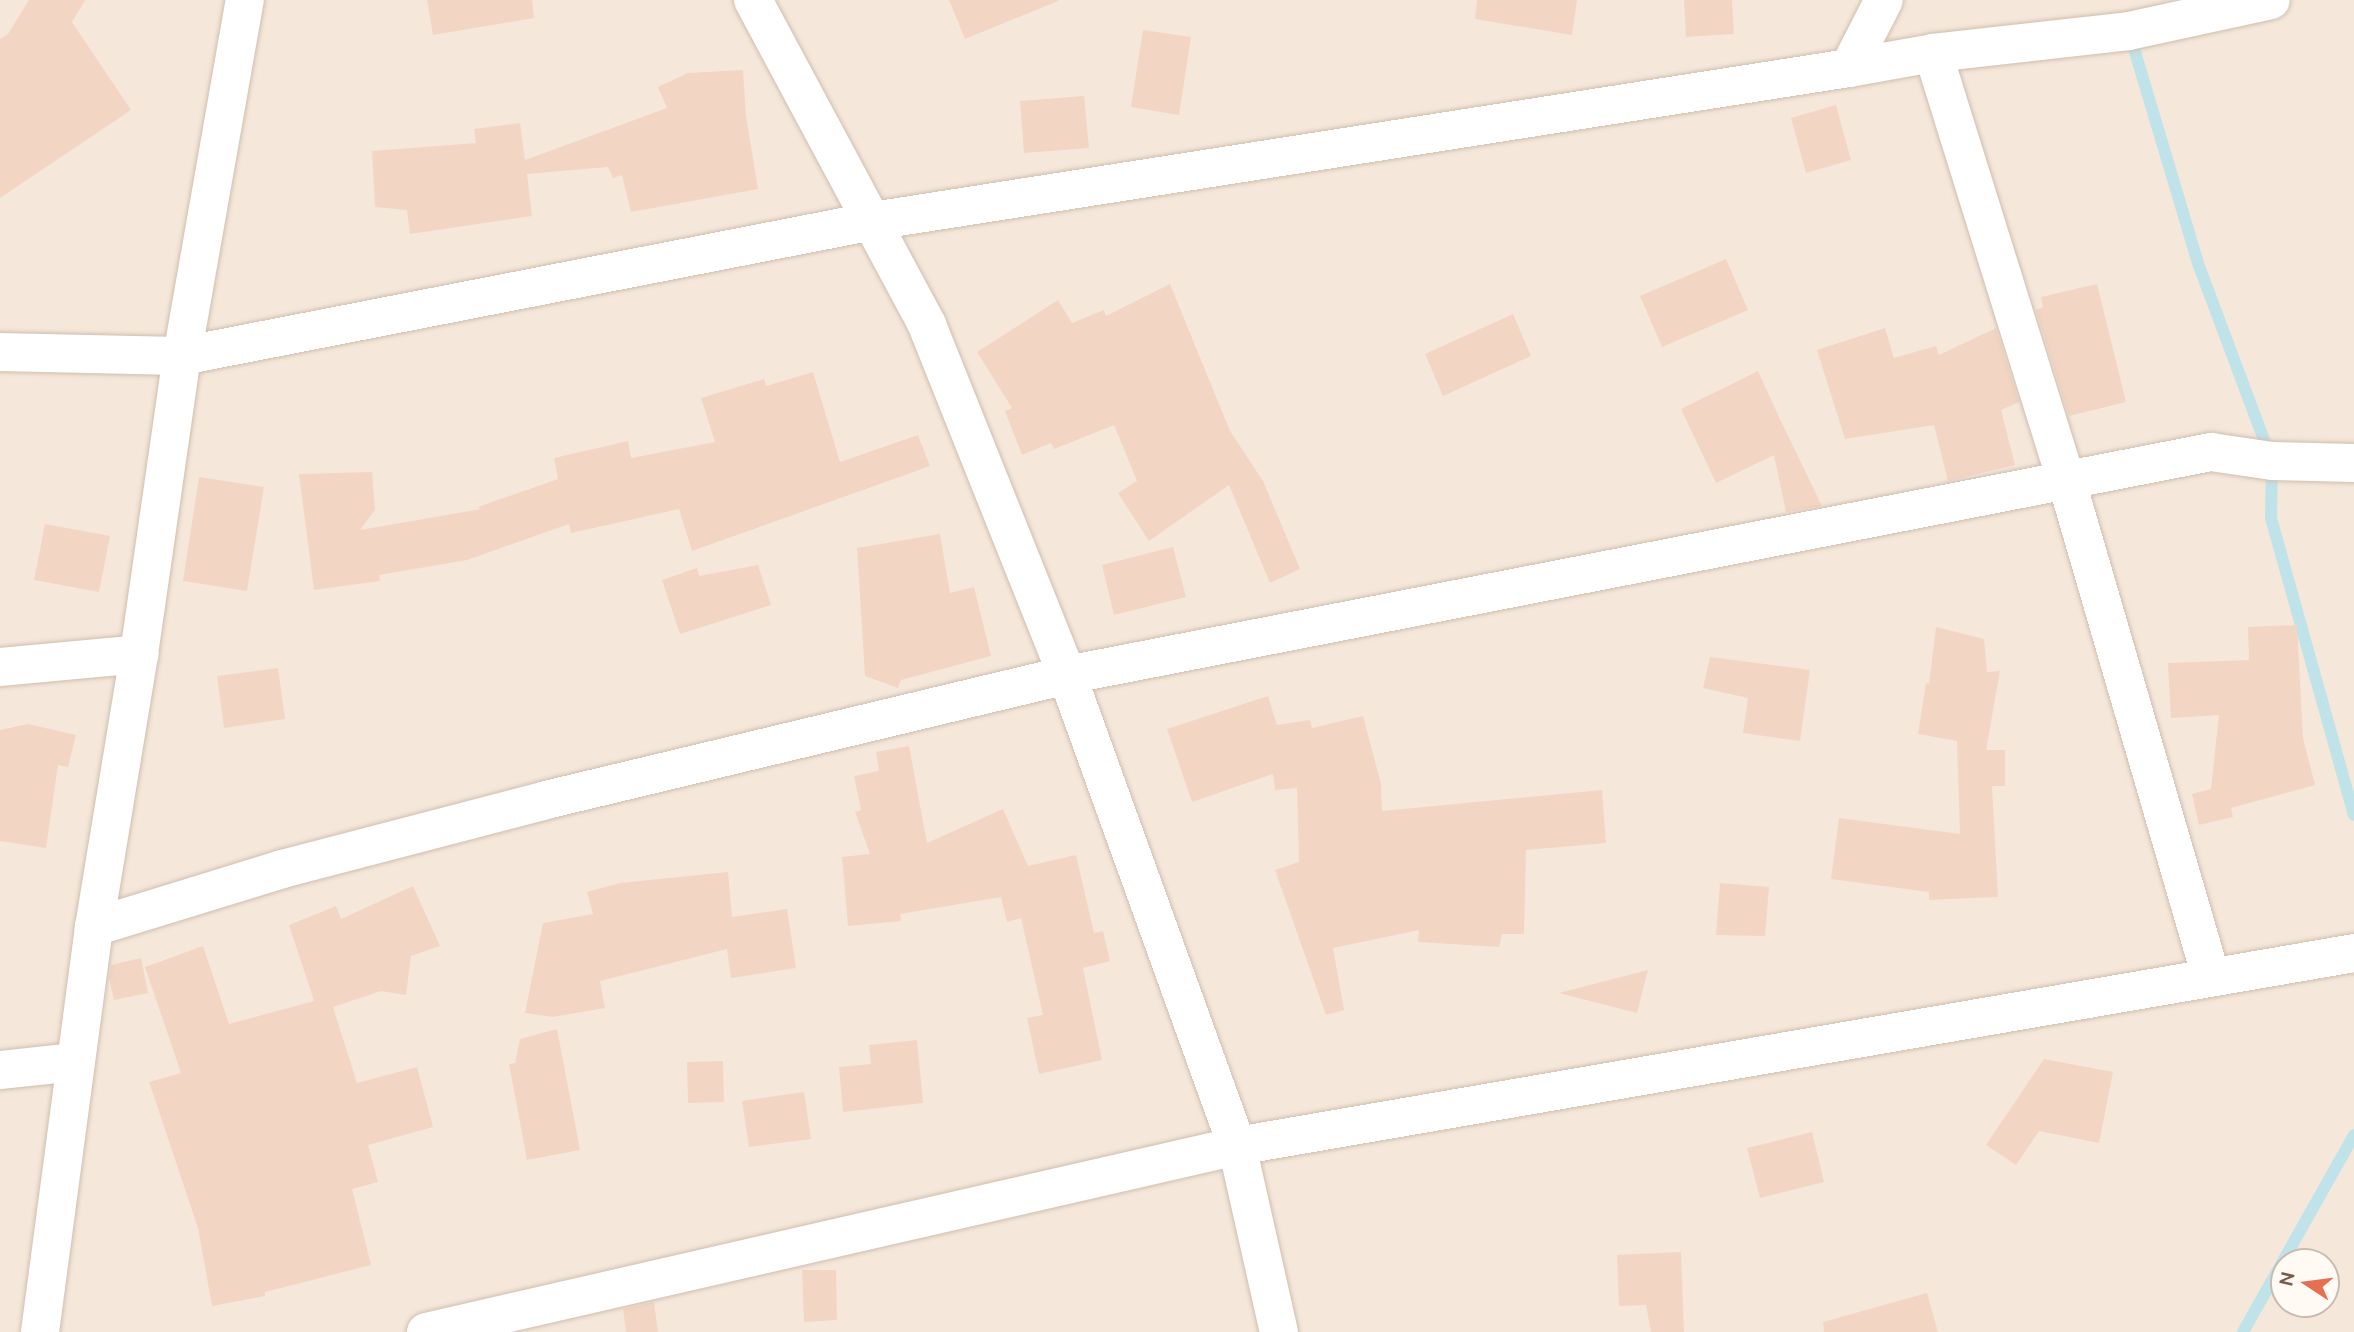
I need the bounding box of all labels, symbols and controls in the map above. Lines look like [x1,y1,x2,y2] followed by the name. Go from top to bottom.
[2270,1248,2340,1318] north arrow
[2274,1269,2299,1288] text: N

